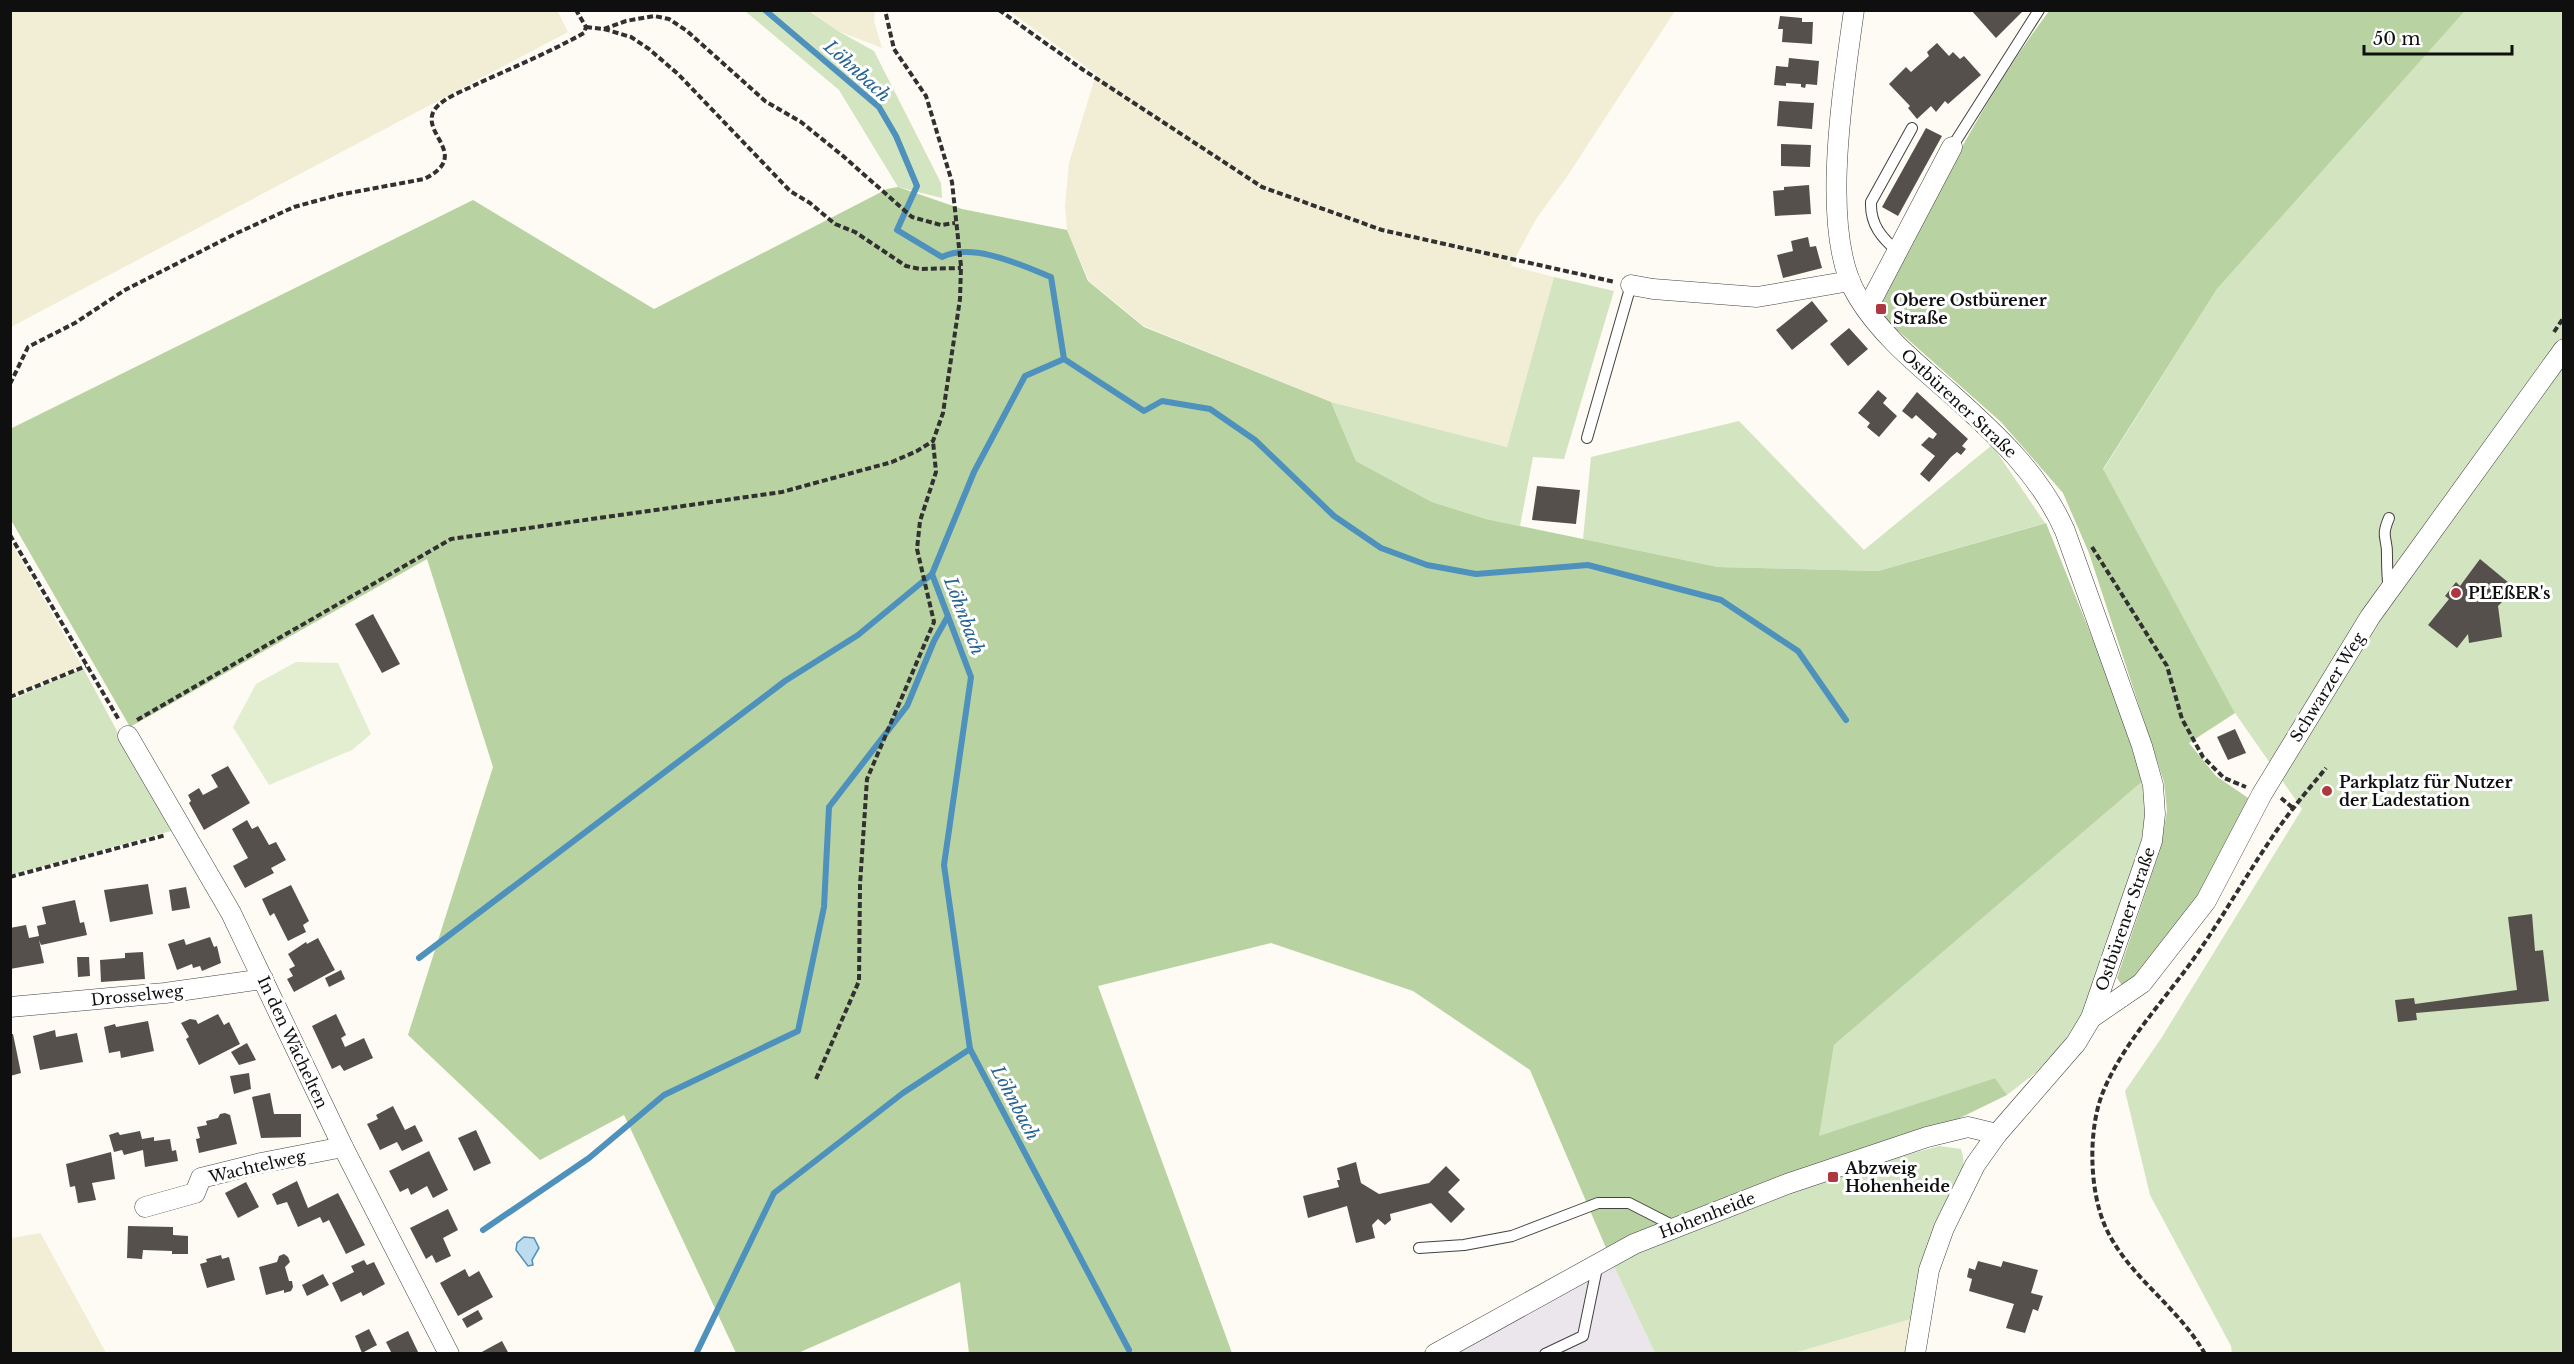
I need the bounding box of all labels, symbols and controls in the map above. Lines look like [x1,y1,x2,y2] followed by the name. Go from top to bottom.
[2364,18,2512,56] scale bar
[2373,28,2421,50] text: 50 m
[819,35,895,107] water label: Löhnbach
[1893,290,2047,328] place label: Obere Ostbürener Straße
[1874,302,1888,316] marker: Obere Ostbürener Straße
[1897,344,2021,462] street label: Ostbürener Straße
[939,573,989,658] water label: Löhnbach
[2468,583,2551,603] place label: PLEßER's
[2449,586,2463,600] marker: PLEßER's
[2285,628,2369,745] street label: Schwarzer Weg
[2339,772,2512,810] place label: Parkplatz für Nutzer der Ladestation
[2320,784,2334,798] marker: Parkplatz für Nutzer der Ladestation
[2091,844,2159,994] street label: Ostbürener Straße
[254,973,332,1111] street label: In den Wächelten
[90,980,185,1010] street label: Drosselweg
[986,1061,1044,1144] water label: Löhnbach
[206,1145,308,1187] street label: Wachtelweg
[1844,1158,1950,1196] place label: Abzweig Hohenheide
[1826,1170,1840,1184] marker: Abzweig Hohenheide
[1656,1187,1758,1243] street label: Hohenheide

